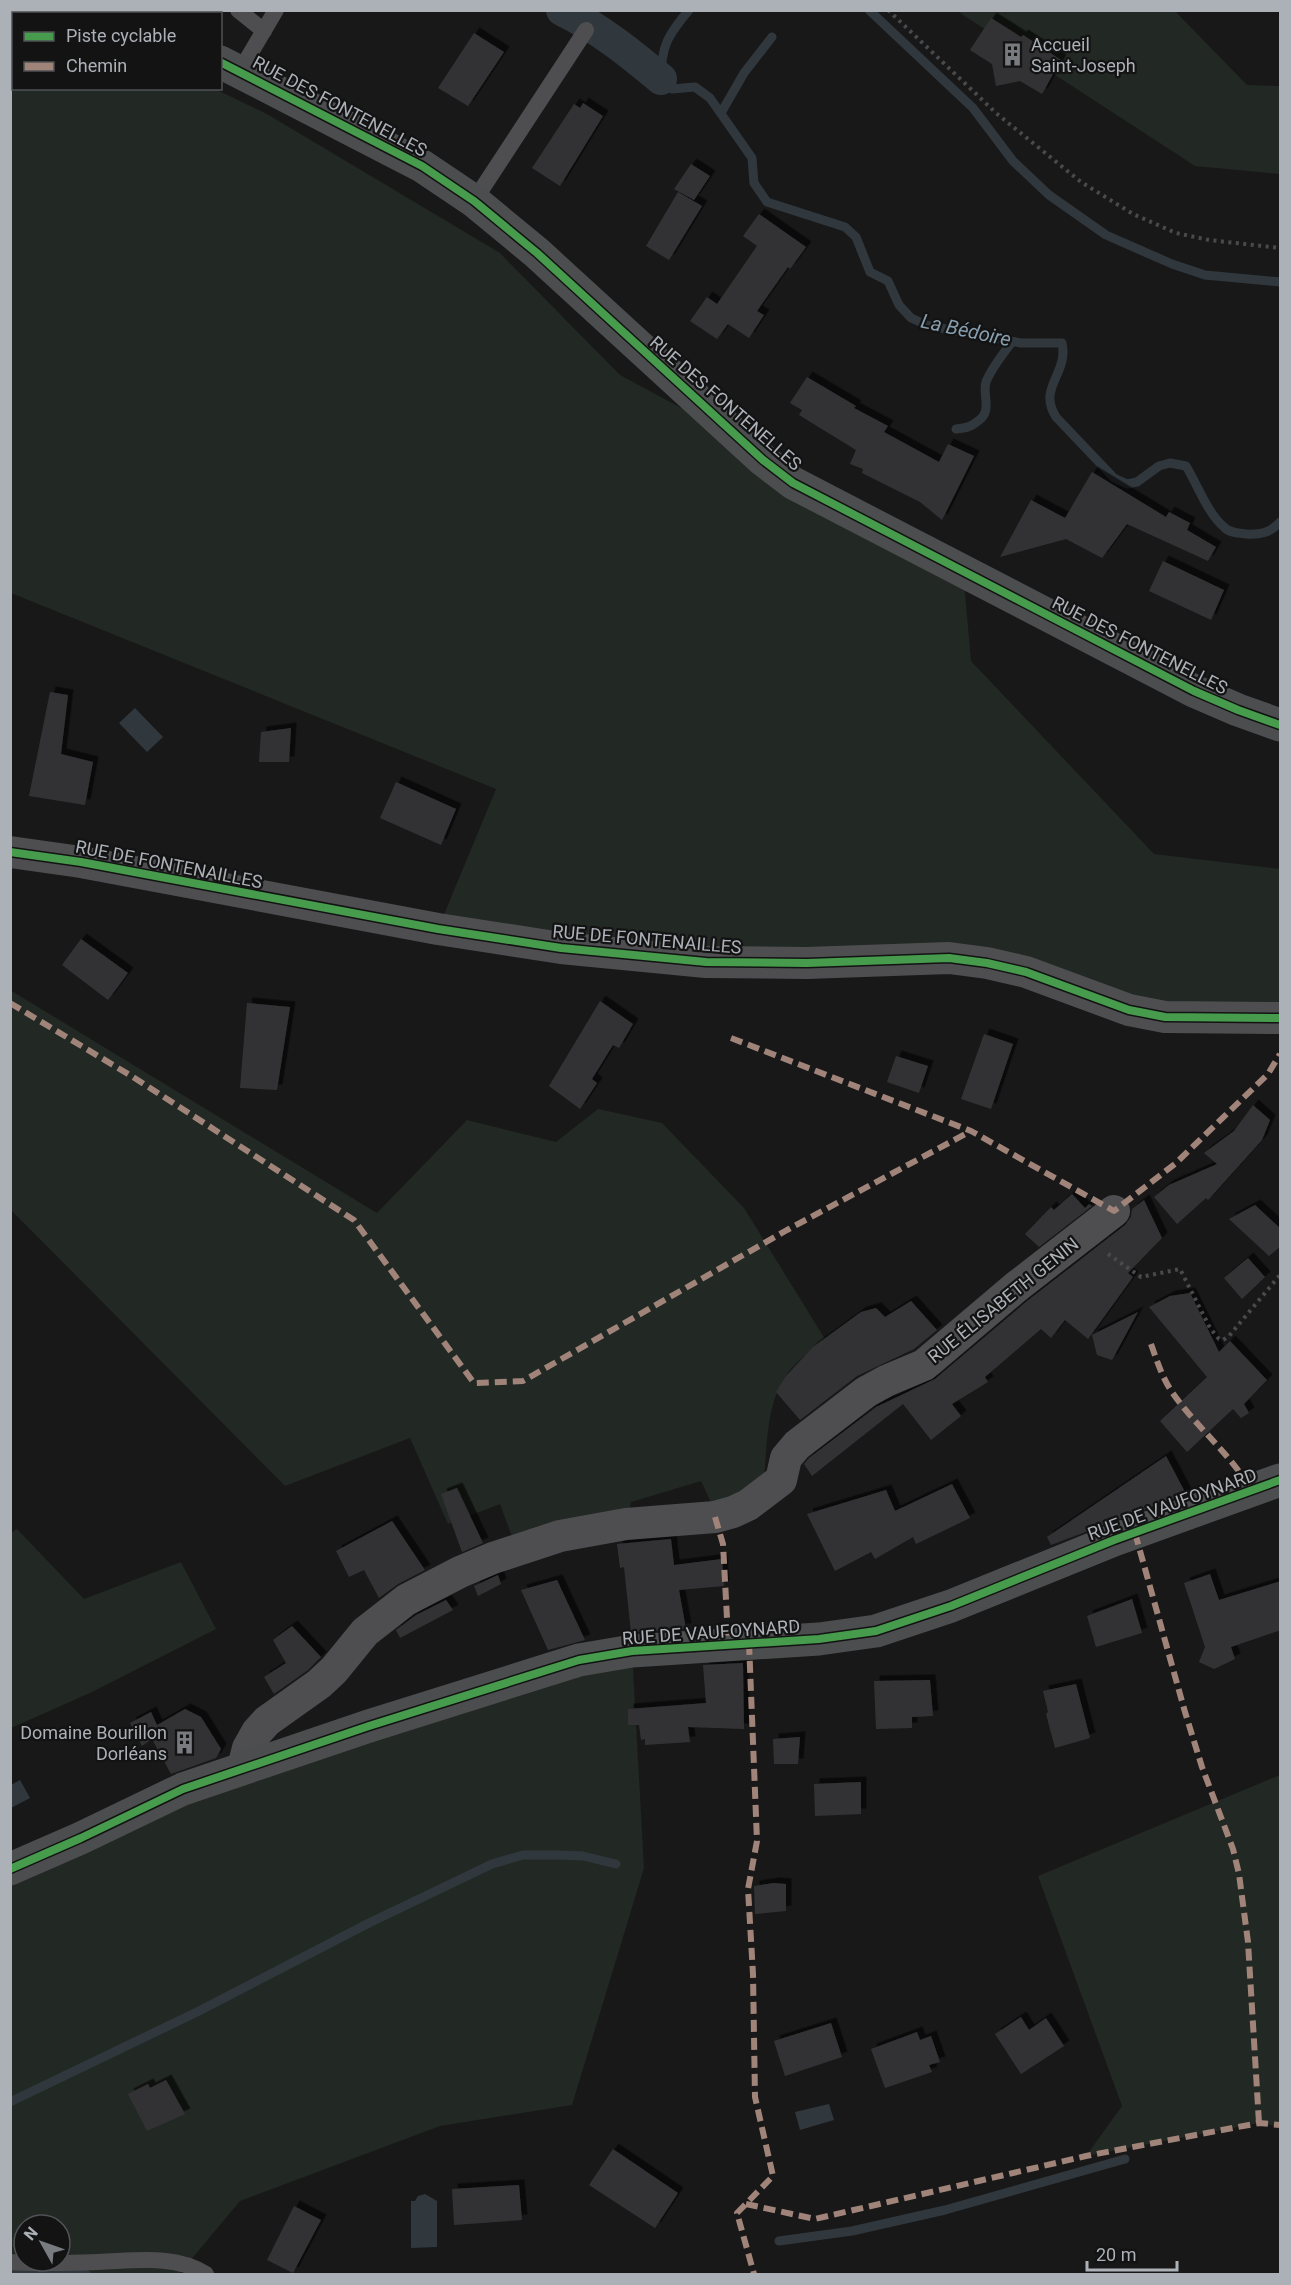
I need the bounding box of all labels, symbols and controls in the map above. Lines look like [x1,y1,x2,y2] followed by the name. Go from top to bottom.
[12,12,222,90] legend
[66,25,176,46] text: Piste cyclable
[1031,34,1136,76] place label: Accueil Saint-Joseph
[1000,41,1026,67] building icon: Accueil Saint-Joseph
[249,51,431,161] street label: RUE DES FONTENELLES
[66,55,127,76] text: Chemin
[919,309,1013,351] water label: La Bédoire
[646,331,806,475] street label: RUE DES FONTENELLES
[1049,592,1231,699] street label: RUE DES FONTENELLES
[74,836,264,892] street label: RUE DE FONTENAILLES
[552,920,743,958] street label: RUE DE FONTENAILLES
[924,1233,1082,1367] street label: RUE ÉLISABETH GENIN
[1085,1464,1259,1544] street label: RUE DE VAUFOYNARD
[621,1615,801,1649] street label: RUE DE VAUFOYNARD
[20,1722,167,1764] place label: Domaine Bourillon Dorléans
[172,1729,198,1755] building icon: Domaine Bourillon Dorléans
[12,2213,72,2273] north arrow
[20,2223,42,2244] text: N
[1087,2234,1177,2272] scale bar
[1096,2244,1136,2265] text: 20 m

